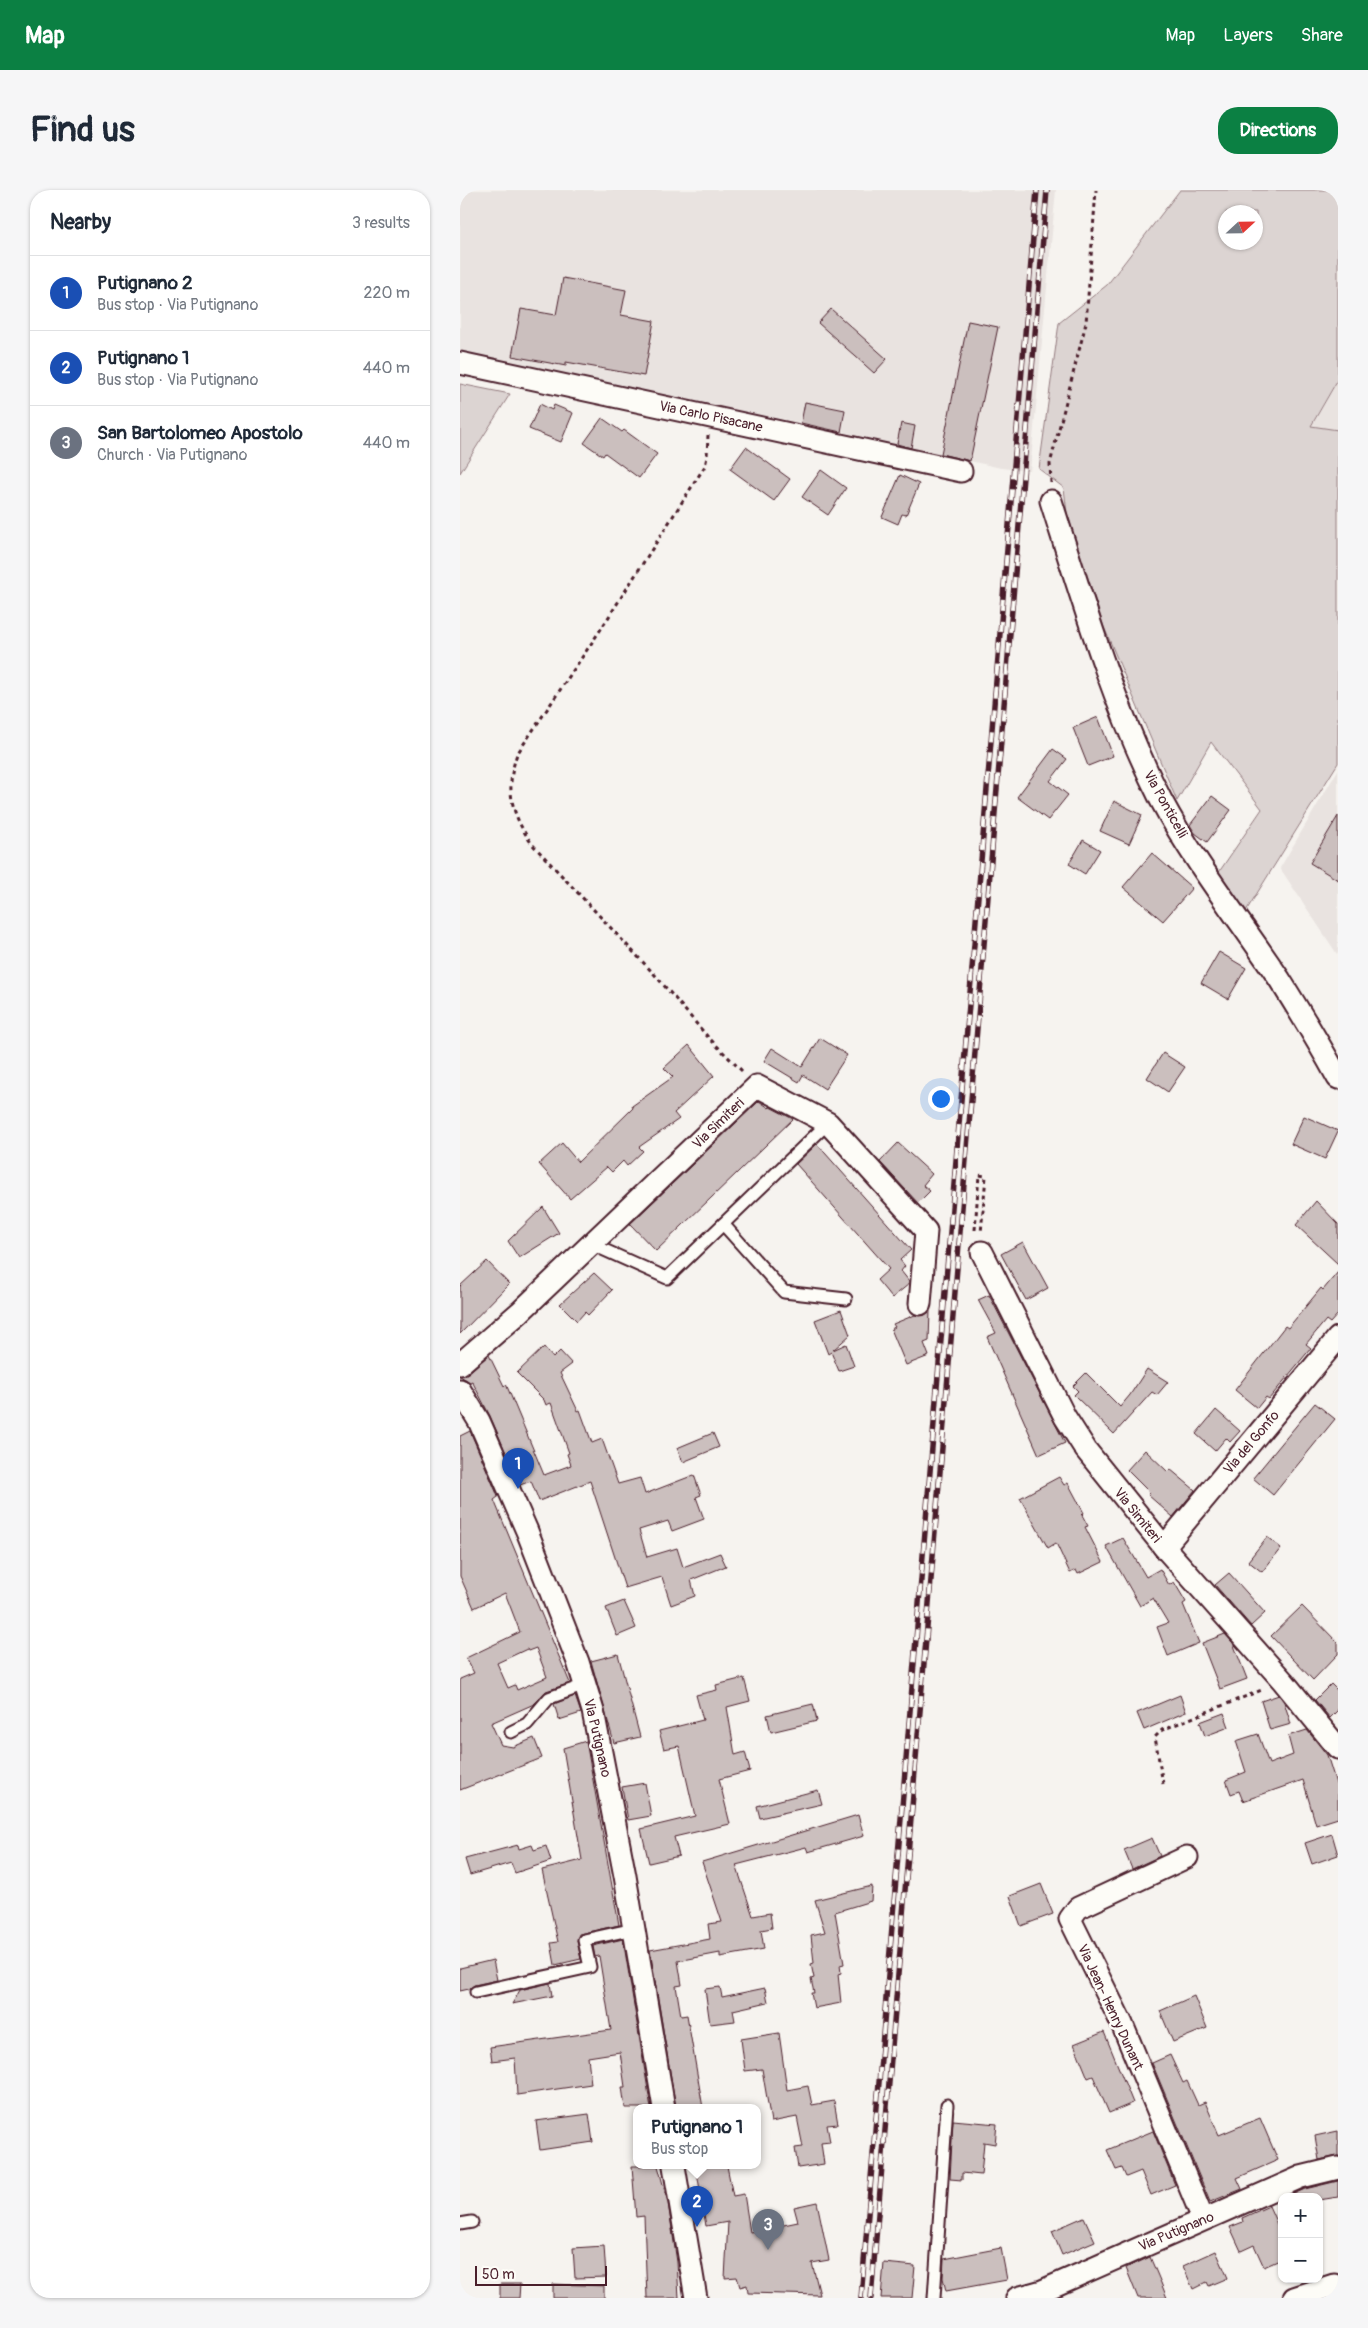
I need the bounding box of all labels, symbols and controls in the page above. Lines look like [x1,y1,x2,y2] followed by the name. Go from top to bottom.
[25,21,65,50] text: Map
[1166,24,1195,47] text: Map
[1223,24,1273,47] text: Layers
[1301,24,1343,47] text: Share
[1218,107,1338,154] button: Directions
[30,108,135,152] text: Find us
[1218,205,1263,250] north arrow
[50,209,111,236] text: Nearby
[352,213,410,233] text: 3 results
[97,271,193,295] text: Putignano 2
[63,283,69,303] text: 1
[364,283,410,303] text: 220 m
[97,295,258,315] text: Bus stop · Via Putignano
[97,346,190,370] text: Putignano 1
[62,358,70,378] text: 2
[363,358,410,378] text: 440 m
[97,370,258,390] text: Bus stop · Via Putignano
[658,397,764,436] street label: Via Carlo Pisacane
[97,421,303,445] text: San Bartolomeo Apostolo
[62,433,70,453] text: 3
[363,433,410,453] text: 440 m
[97,445,247,465] text: Church · Via Putignano
[1140,767,1191,841] street label: Via Ponticelli
[928,1086,954,1112] your location
[689,1094,748,1152] street label: Via Simiteri
[1220,1407,1283,1478] street label: Via del Gonfo
[502,1448,534,1489] pin: 1
[1110,1484,1165,1547] street label: Via Simiteri
[580,1697,615,1780] street label: Via Putignano
[1074,1942,1147,2073] street label: Via Jean- Henry Dunant
[633,2104,761,2169] popup
[651,2115,743,2139] text: Putignano 1
[651,2139,708,2159] text: Bus stop
[681,2186,713,2227] pin: 2
[1278,2193,1323,2283] map controls
[1278,2193,1323,2238] button: +
[1136,2208,1217,2255] street label: Via Putignano
[752,2209,784,2250] pin: 3
[1278,2238,1323,2283] button: −
[475,2263,608,2286] scale bar
[482,2266,515,2283] text: 50 m

